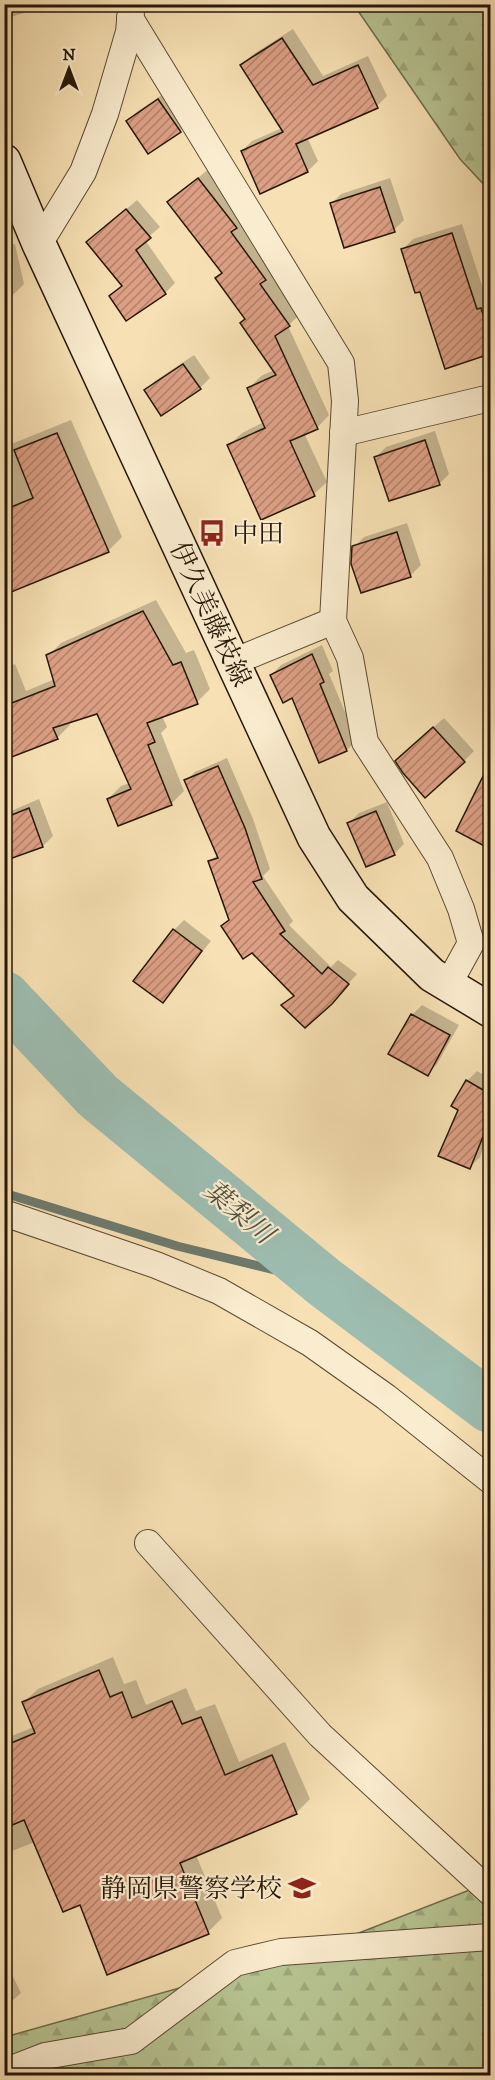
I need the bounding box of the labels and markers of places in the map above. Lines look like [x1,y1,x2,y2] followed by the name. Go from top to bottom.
[197,518,227,548] bus stop icon: 中田
[232,518,284,551] place label: 中田
[100,1873,282,1906] place label: 静岡県警察学校
[287,1873,317,1903] school or university icon: 静岡県警察学校

